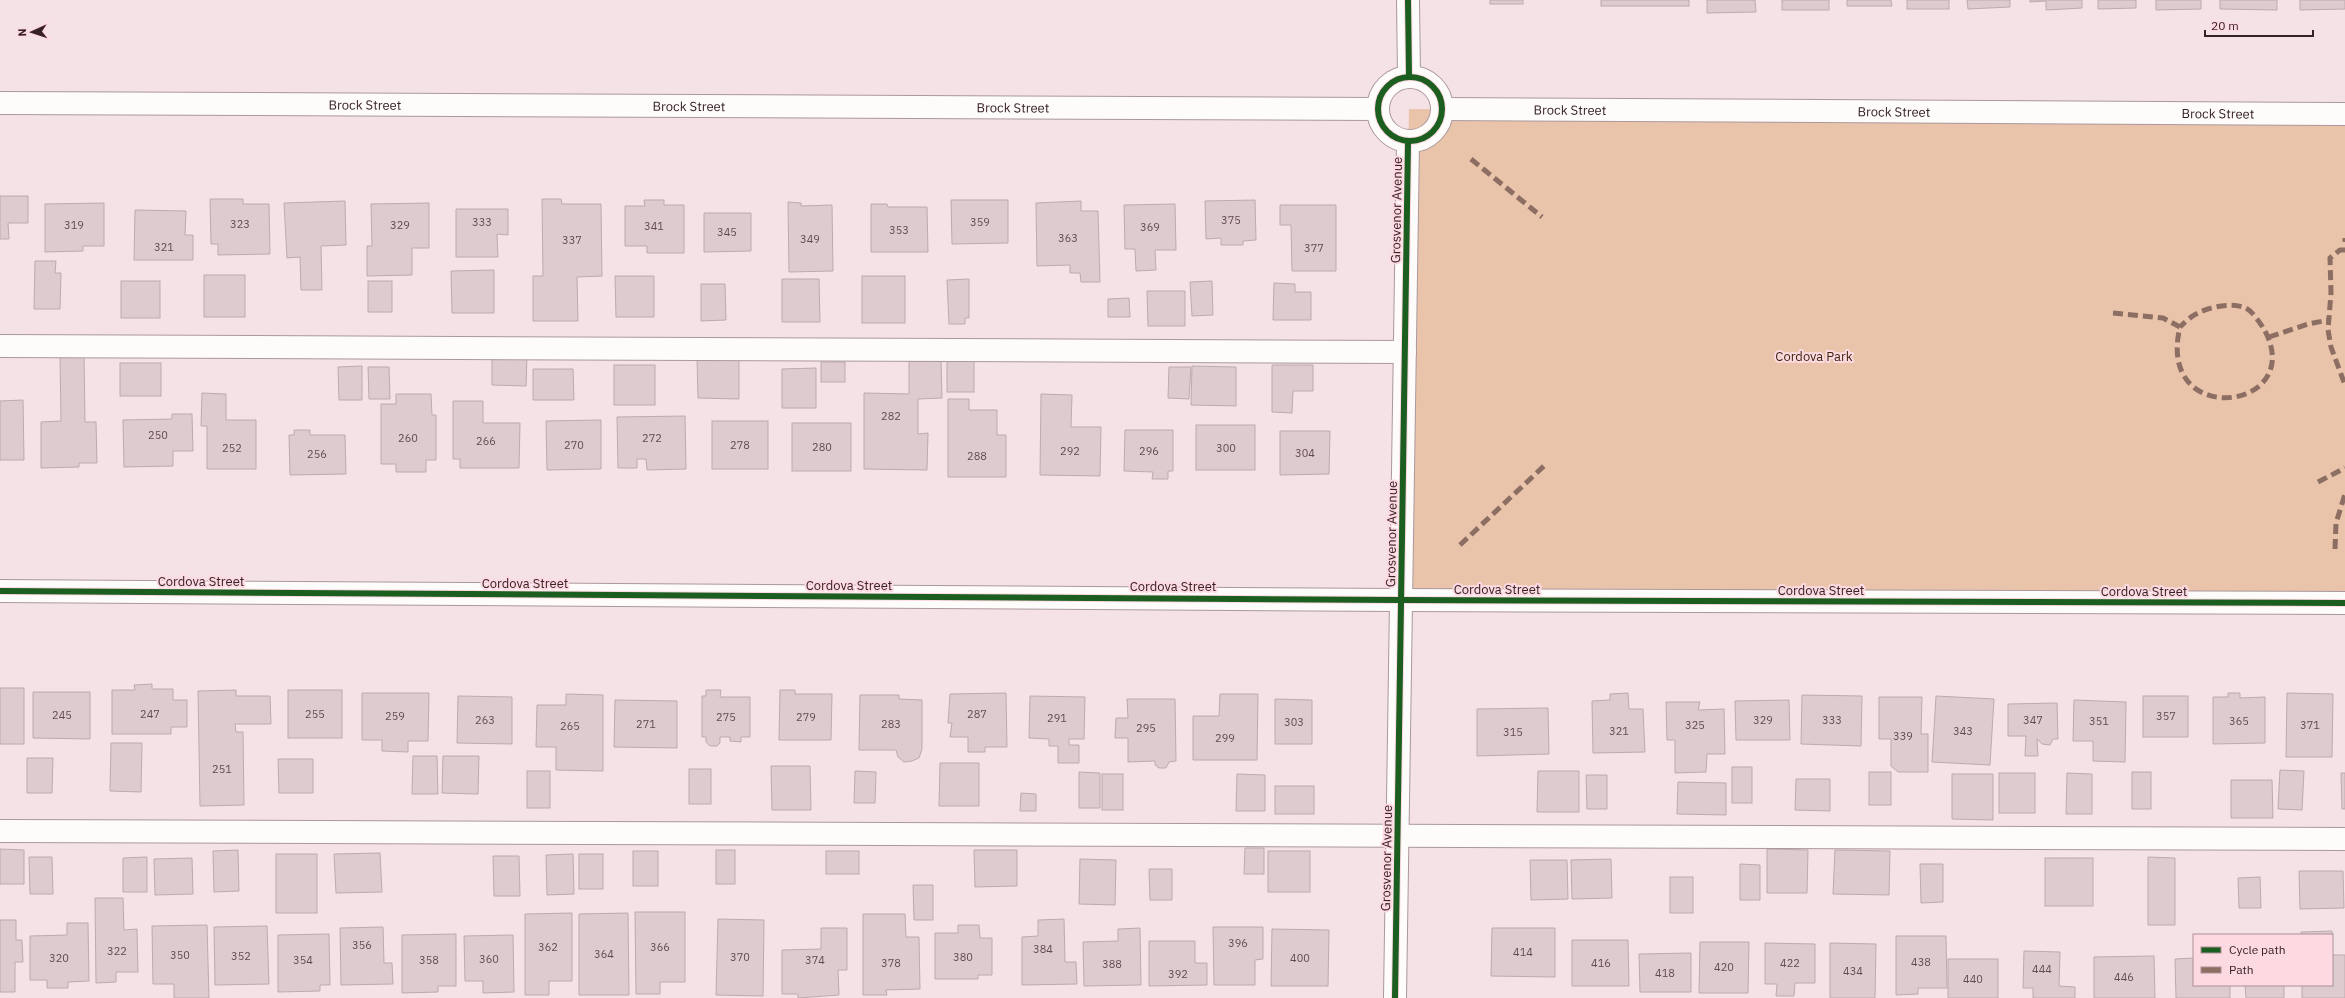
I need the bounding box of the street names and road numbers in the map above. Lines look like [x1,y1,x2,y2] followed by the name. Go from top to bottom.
[329,96,401,114] street label: Brock Street
[653,98,725,115] street label: Brock Street
[977,99,1049,117] street label: Brock Street
[1534,102,1606,119] street label: Brock Street
[1858,103,1930,121] street label: Brock Street
[2182,105,2254,122] street label: Brock Street
[1387,157,1406,263] street label: Grosvenor Avenue
[1382,481,1401,587] street label: Grosvenor Avenue
[158,573,244,590] street label: Cordova Street
[482,575,568,592] street label: Cordova Street
[806,577,892,594] street label: Cordova Street
[1130,578,1216,595] street label: Cordova Street
[1454,581,1540,598] street label: Cordova Street
[1778,582,1864,599] street label: Cordova Street
[2101,583,2187,600] street label: Cordova Street
[1377,805,1396,911] street label: Grosvenor Avenue

